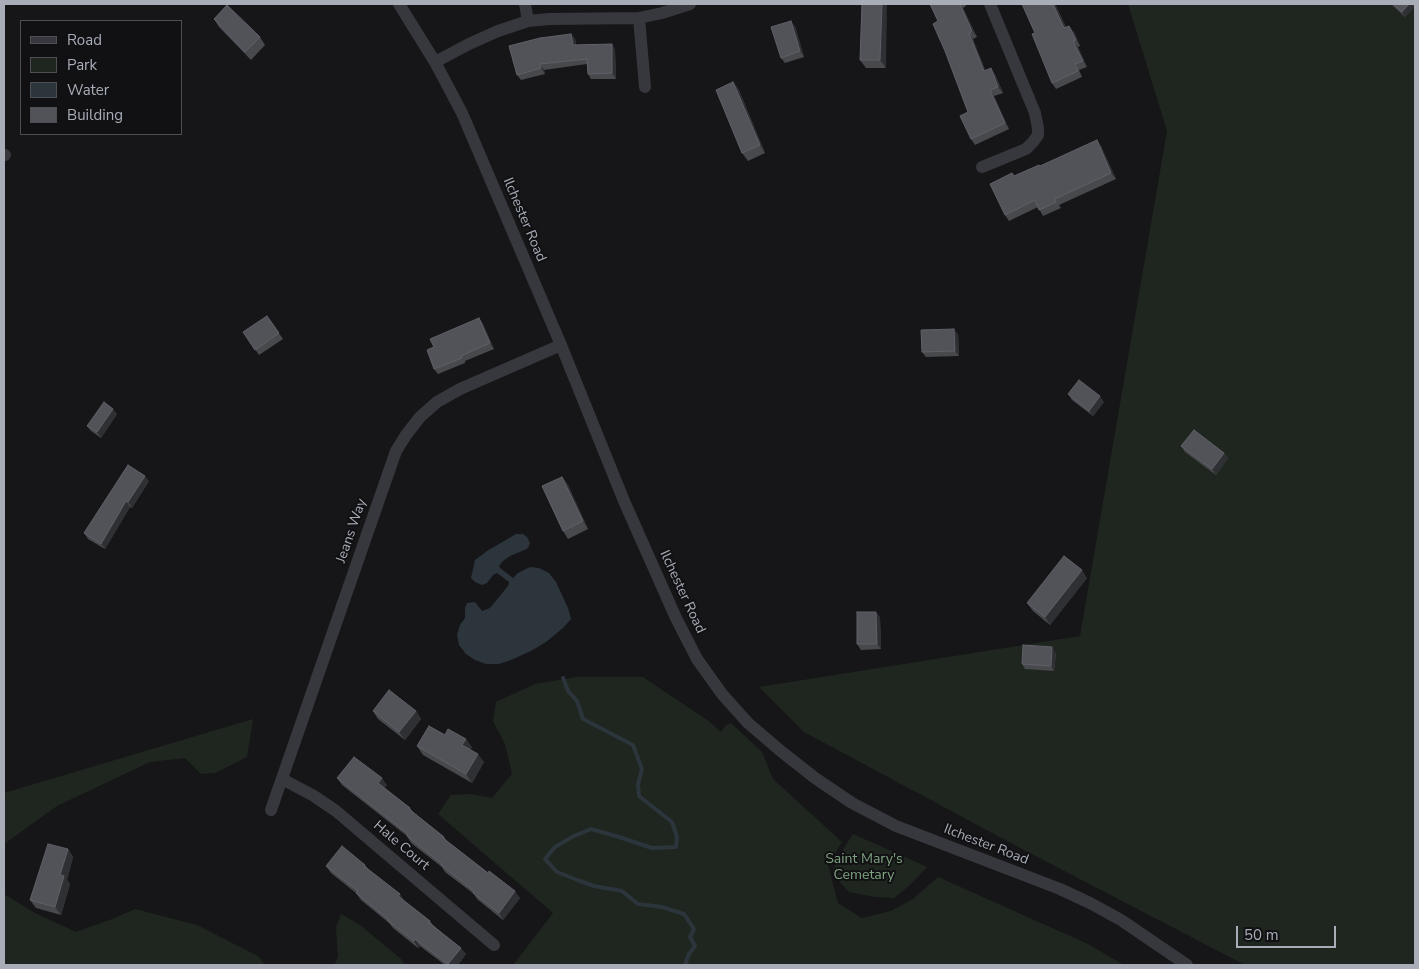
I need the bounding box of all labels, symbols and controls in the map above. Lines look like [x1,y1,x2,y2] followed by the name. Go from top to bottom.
[20,20,182,135] legend
[67,30,102,50] text: Road
[67,55,97,75] text: Park
[67,80,109,100] text: Water
[67,105,123,125] text: Building
[499,175,549,265] street label: Ilchester Road
[333,497,371,565] street label: Jeans Way
[655,548,709,636] street label: Ilchester Road
[370,818,432,874] street label: Hale Court
[941,821,1031,869] street label: Ilchester Road
[825,852,903,884] park label: Saint Mary's Cemetary
[1239,916,1339,948] scale bar
[1244,925,1279,945] text: 50 m

